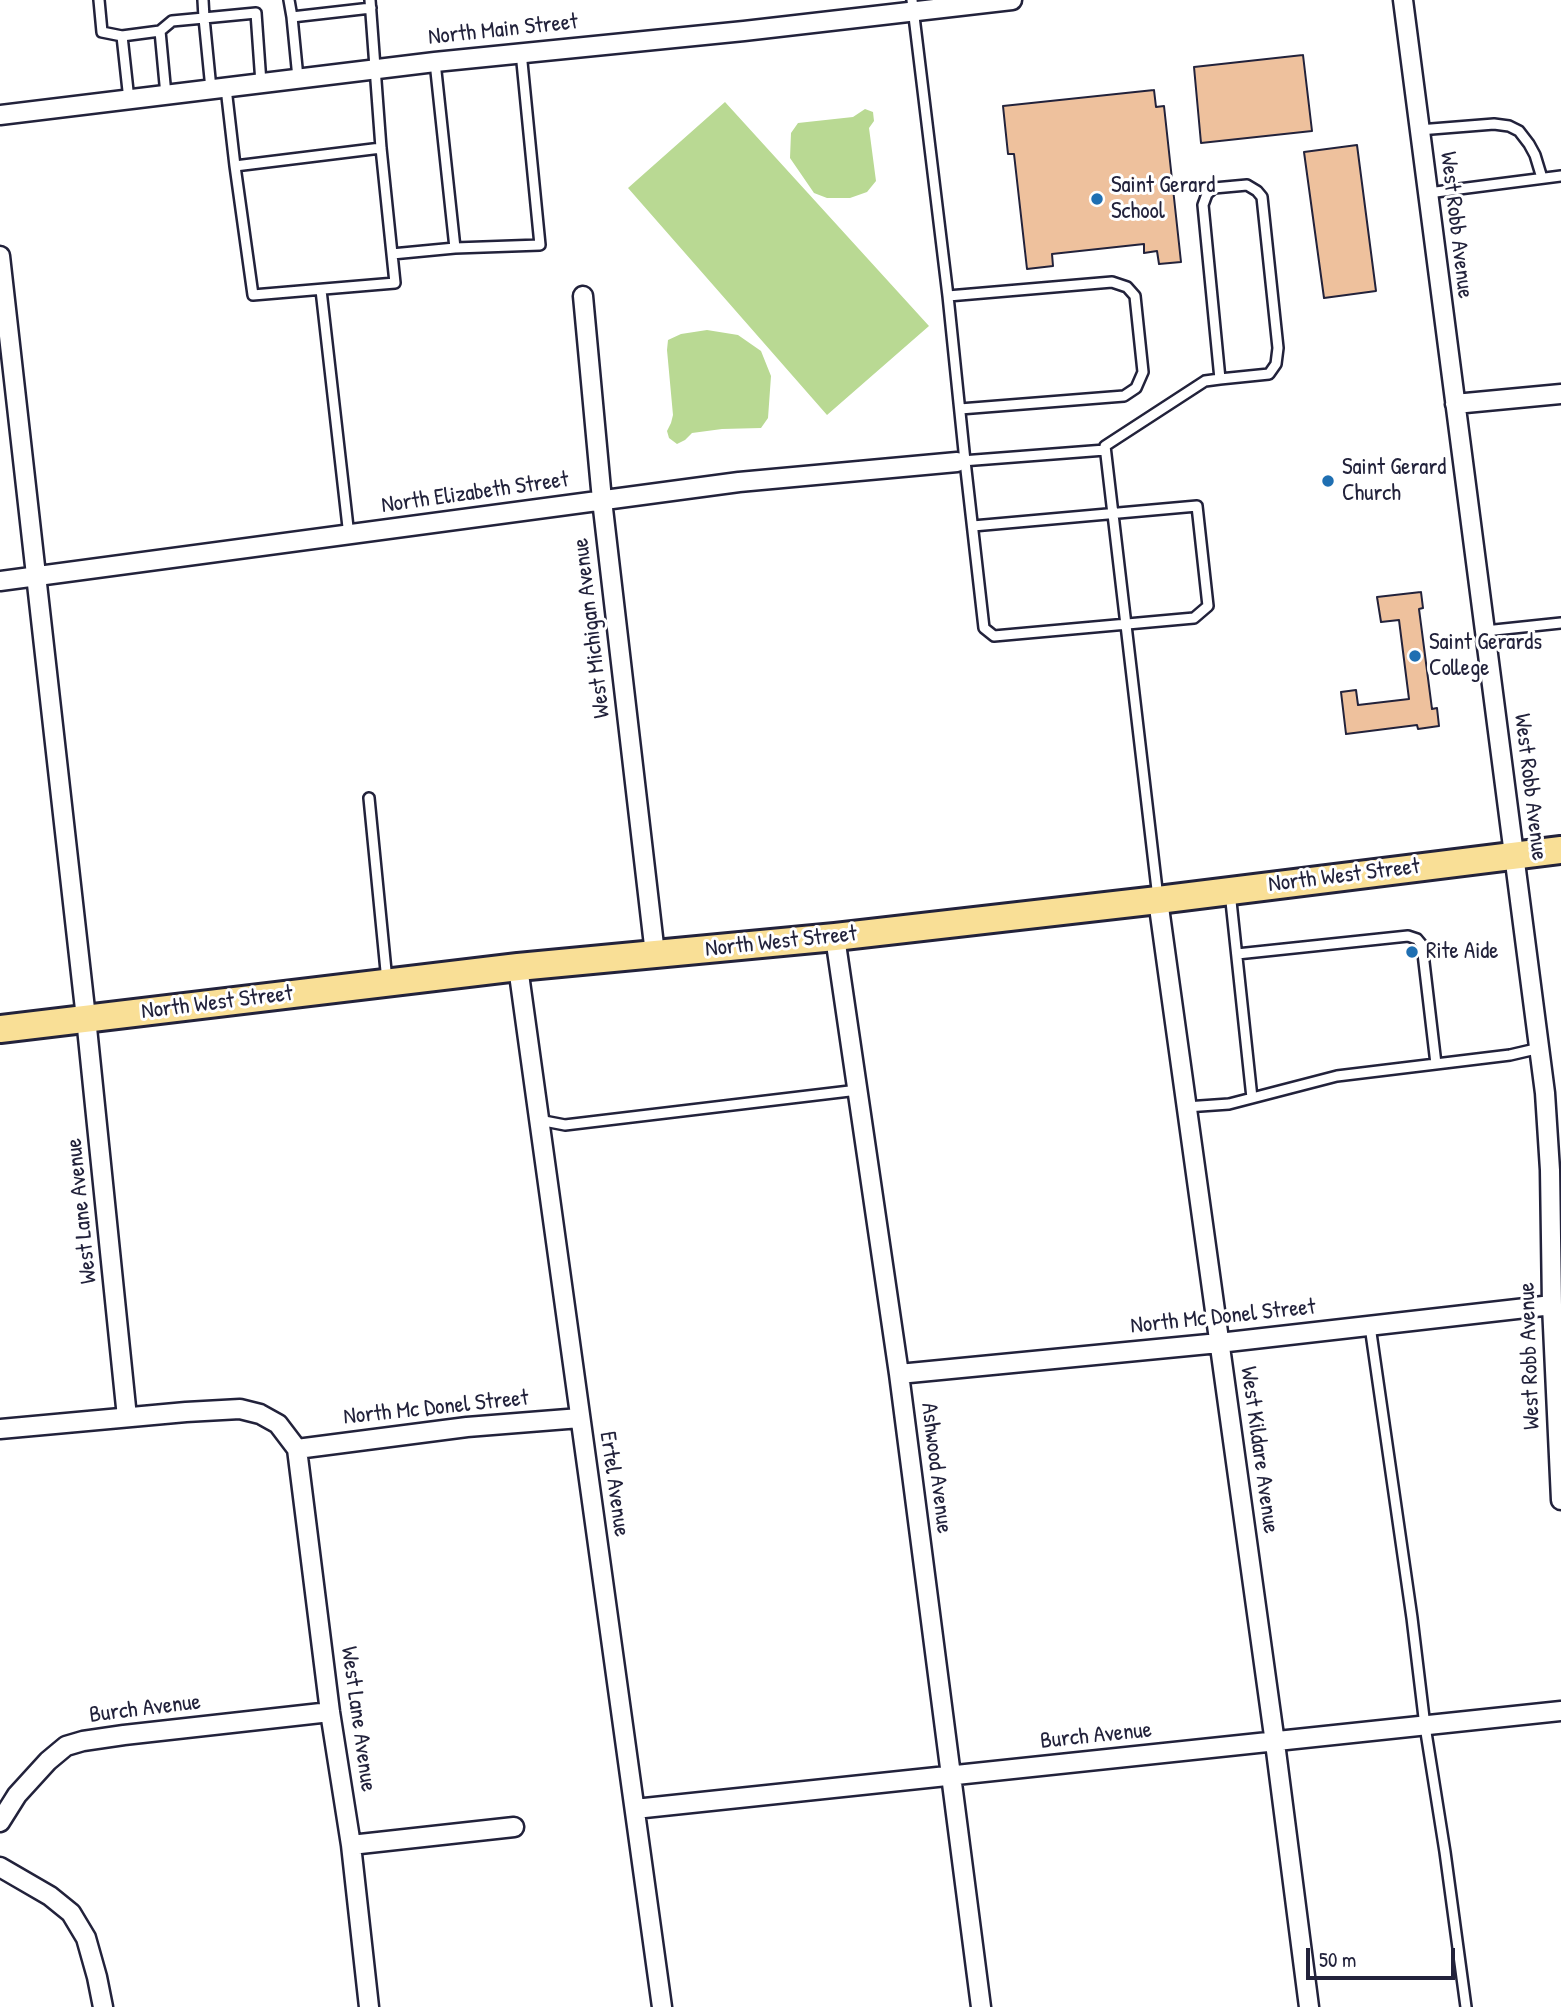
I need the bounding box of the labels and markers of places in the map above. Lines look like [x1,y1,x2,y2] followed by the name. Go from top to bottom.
[1111,172,1215,226] place label: Saint Gerard School
[1089,191,1105,207] marker: Saint Gerard School
[1342,454,1446,508] place label: Saint Gerard Church
[1320,473,1336,489] marker: Saint Gerard Church
[1429,629,1542,683] place label: Saint Gerards College
[1407,648,1423,664] marker: Saint Gerards College
[1426,938,1498,966] place label: Rite Aide
[1404,944,1420,960] marker: Rite Aide

